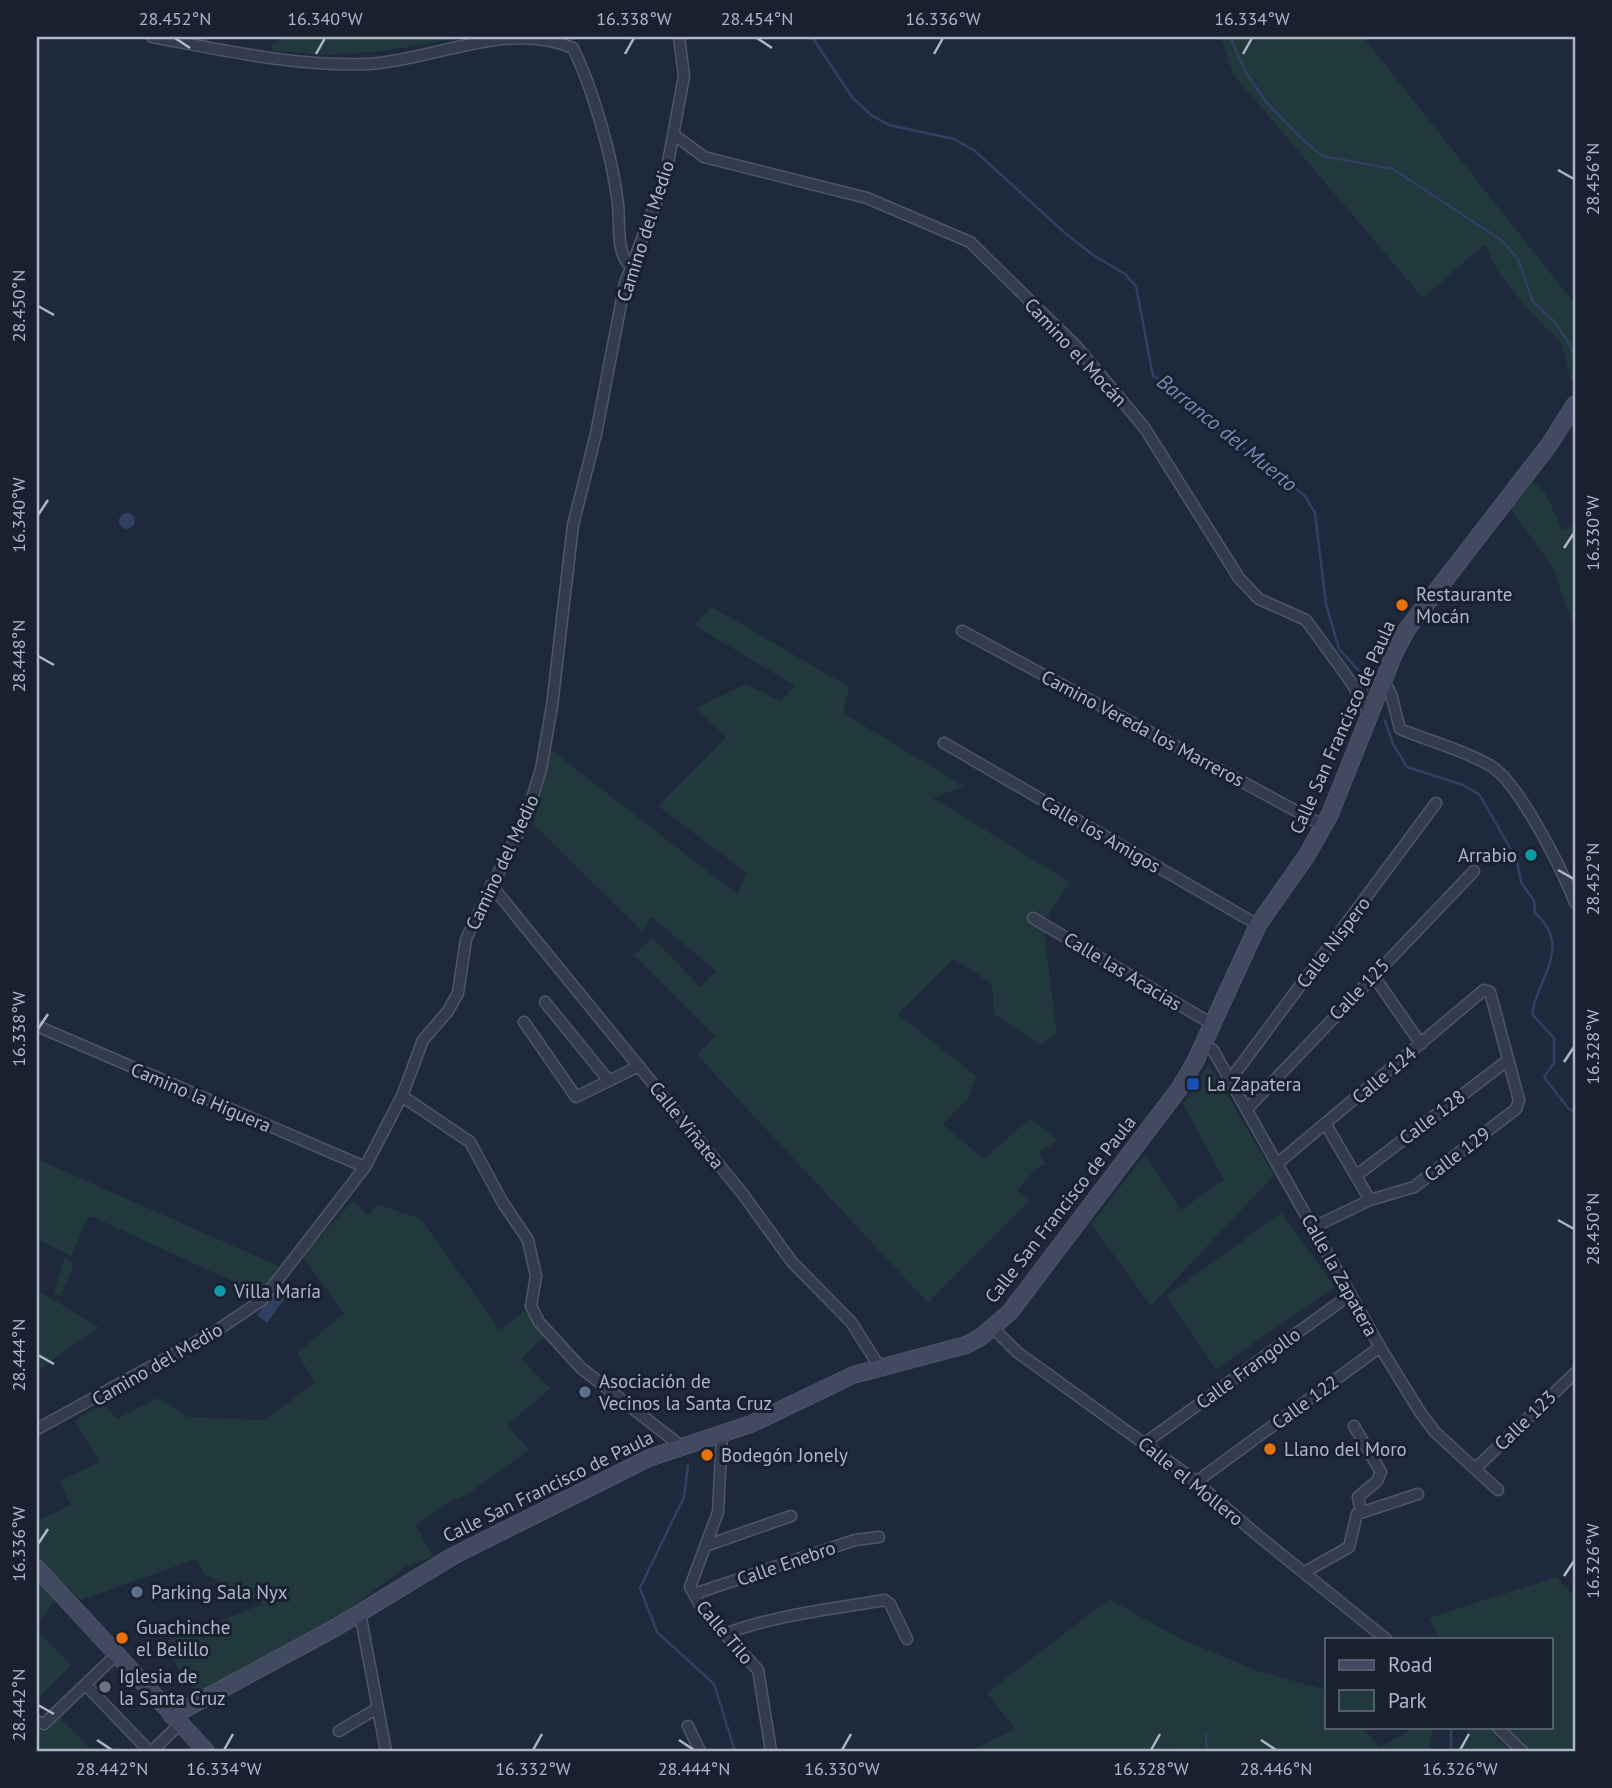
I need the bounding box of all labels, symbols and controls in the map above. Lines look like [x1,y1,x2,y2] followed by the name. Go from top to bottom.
[139,7,211,30] text: 28.452°N
[287,7,363,30] text: 16.340°W
[596,7,672,30] text: 16.338°W
[721,7,793,30] text: 28.454°N
[905,7,981,30] text: 16.336°W
[1214,7,1290,30] text: 16.334°W
[1581,143,1604,215] text: 28.456°N
[611,157,679,305] street label: Camino del Medio
[7,270,30,342] text: 28.450°N
[1019,293,1133,411] street label: Camino el Mocán
[1152,368,1303,498] water label: Barranco del Muerto
[7,477,30,553] text: 16.340°W
[1581,495,1604,571] text: 16.330°W
[1416,582,1512,628] place label: Restaurante Mocán
[1394,597,1410,613] marker: Restaurante Mocán
[1284,616,1400,838] street label: Calle San Francisco de Paula
[7,620,30,692] text: 28.448°N
[1038,664,1248,792] street label: Camino Vereda los Marreros
[460,790,544,934] street label: Camino del Medio
[1037,790,1165,878] street label: Calle los Amigos
[1458,843,1517,867] place label: Arrabio
[1581,843,1604,915] text: 28.452°N
[1523,847,1539,863] marker: Arrabio
[1291,892,1375,992] street label: Calle Níspero
[1060,926,1186,1016] street label: Calle las Acacias
[1324,953,1394,1025] street label: Calle 125
[7,991,30,1067] text: 16.338°W
[1581,1009,1604,1085] text: 16.328°W
[1347,1041,1421,1109] street label: Calle 124
[127,1057,275,1137] street label: Camino la Higuera
[1207,1072,1301,1096] place label: La Zapatera
[644,1076,730,1174] street label: Calle Viñatea
[1185,1076,1201,1092] marker: La Zapatera
[1394,1084,1470,1150] street label: Calle 128
[979,1110,1141,1308] street label: Calle San Francisco de Paula
[1419,1121,1495,1187] street label: Calle 129
[1581,1193,1604,1265] text: 28.450°N
[1296,1210,1384,1340] street label: Calle la Zapatera
[233,1279,321,1303] place label: Villa María
[212,1283,228,1299] marker: Villa María
[87,1317,227,1411] street label: Camino del Medio
[7,1319,30,1391] text: 28.444°N
[1191,1322,1305,1414] street label: Calle Frangollo
[598,1369,772,1415] place label: Asociación de Vecinos la Santa Cruz
[1267,1370,1343,1434] street label: Calle 122
[577,1384,593,1400] marker: Asociación de Vecinos la Santa Cruz
[1489,1385,1561,1455] street label: Calle 123
[439,1424,657,1548] street label: Calle San Francisco de Paula
[1133,1431,1249,1531] street label: Calle el Mollero
[1284,1437,1407,1461] place label: Llano del Moro
[1262,1441,1278,1457] marker: Llano del Moro
[721,1443,848,1467] place label: Bodegón Jonely
[699,1447,715,1463] marker: Bodegón Jonely
[7,1506,30,1582] text: 16.336°W
[1581,1523,1604,1599] text: 16.326°W
[733,1535,839,1591] street label: Calle Enebro
[151,1580,288,1604] place label: Parking Sala Nyx
[129,1584,145,1600] marker: Parking Sala Nyx
[691,1595,759,1669] street label: Calle Tilo
[136,1615,230,1661] place label: Guachinche el Belillo
[114,1630,130,1646] marker: Guachinche el Belillo
[1325,1638,1552,1728] legend
[1388,1651,1432,1678] text: Road
[119,1664,226,1710] place label: Iglesia de la Santa Cruz
[7,1669,30,1741] text: 28.442°N
[97,1679,113,1695] marker: Iglesia de la Santa Cruz
[1388,1687,1427,1714] text: Park
[76,1757,148,1780] text: 28.442°N
[186,1757,262,1780] text: 16.334°W
[495,1757,571,1780] text: 16.332°W
[658,1757,730,1780] text: 28.444°N
[804,1757,880,1780] text: 16.330°W
[1113,1757,1189,1780] text: 16.328°W
[1240,1757,1312,1780] text: 28.446°N
[1422,1757,1498,1780] text: 16.326°W

